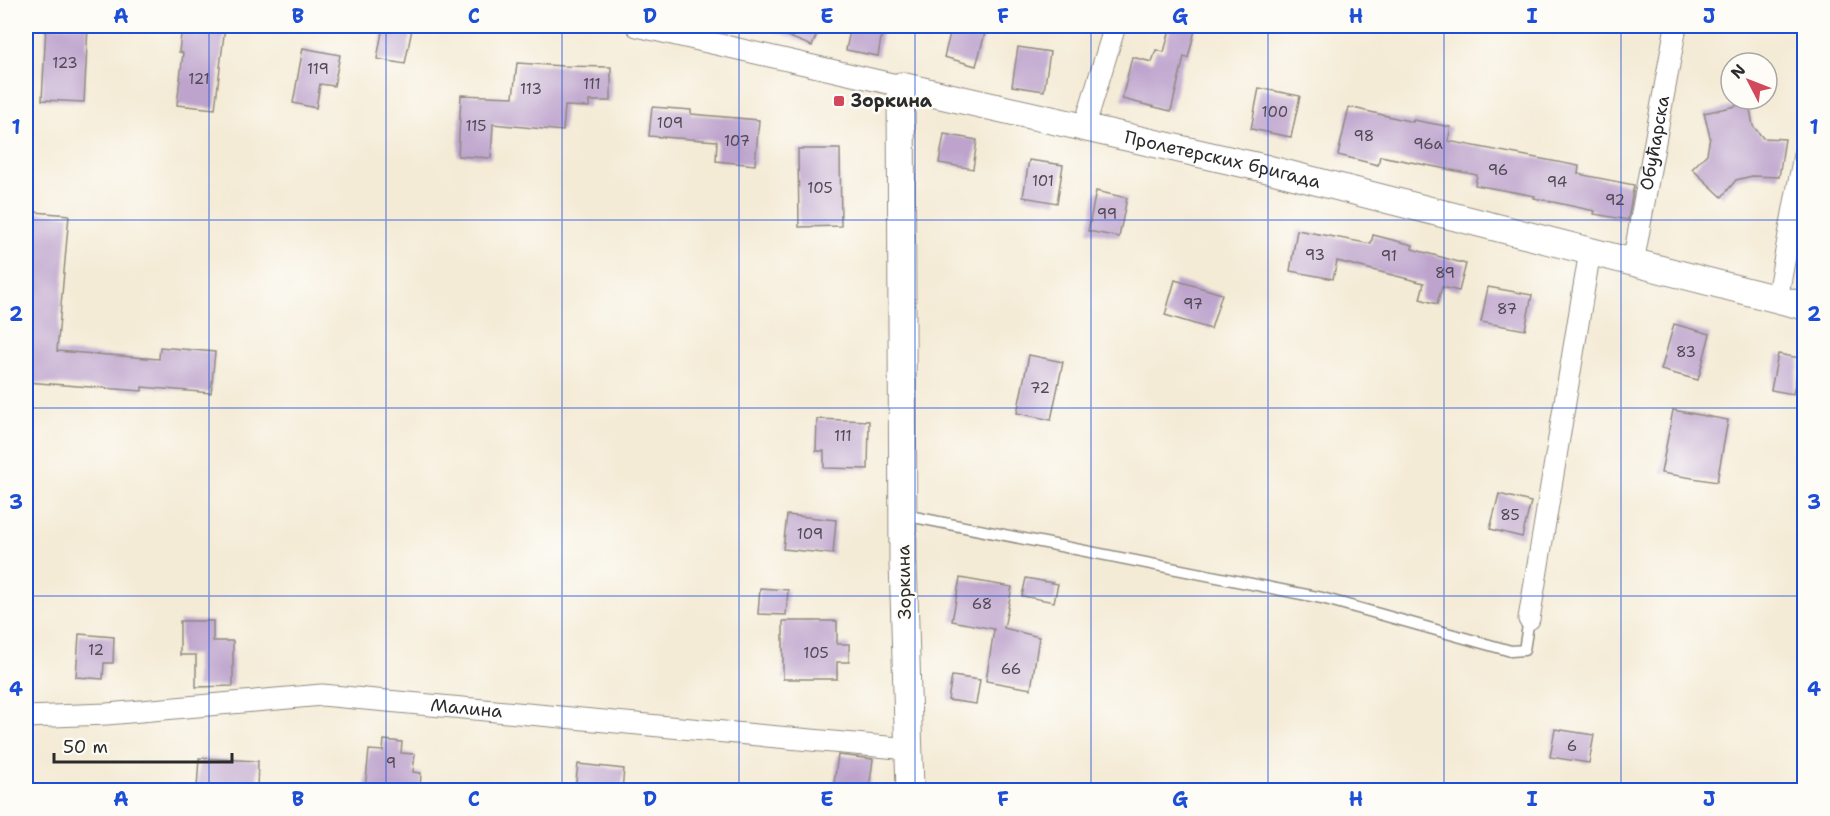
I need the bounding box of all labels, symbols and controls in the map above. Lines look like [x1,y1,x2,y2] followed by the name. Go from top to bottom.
[113,3,129,29] text: A
[292,3,304,29] text: B
[468,3,480,29] text: C
[643,3,657,29] text: D
[820,3,834,29] text: E
[997,3,1009,29] text: F
[1172,3,1188,29] text: G
[1349,3,1363,29] text: H
[1526,3,1538,29] text: I
[1703,3,1716,29] text: J
[1719,51,1779,111] north arrow
[52,53,78,73] house number: 123
[307,59,329,79] house number: 119
[1726,60,1750,83] text: N
[188,69,210,89] house number: 121
[583,74,601,94] house number: 111
[520,79,542,99] house number: 113
[851,89,933,113] place label: Зоркина
[832,94,846,108] marker: Зоркина
[1634,94,1675,192] street label: Обућарска
[1262,102,1288,122] house number: 100
[657,113,683,133] house number: 109
[11,114,21,140] text: 1
[1809,114,1819,140] text: 1
[466,116,486,136] house number: 115
[1122,125,1323,194] street label: Пролетерских бригада
[1354,126,1374,146] house number: 98
[724,131,750,151] house number: 107
[1413,134,1444,154] house number: 96a
[1488,160,1508,180] house number: 96
[1032,171,1054,191] house number: 101
[1547,172,1567,192] house number: 94
[807,178,833,198] house number: 105
[1605,190,1625,210] house number: 92
[1097,204,1117,224] house number: 99
[1305,245,1325,265] house number: 93
[1381,246,1397,266] house number: 91
[1435,263,1455,283] house number: 89
[1183,294,1203,314] house number: 97
[1497,299,1517,319] house number: 87
[9,301,23,327] text: 2
[1807,301,1821,327] text: 2
[1676,342,1696,362] house number: 83
[1030,378,1050,398] house number: 72
[834,426,852,446] house number: 111
[9,489,23,515] text: 3
[1807,489,1821,515] text: 3
[1500,505,1520,525] house number: 85
[797,524,823,544] house number: 109
[891,545,917,619] street label: Зоркина
[972,594,992,614] house number: 68
[88,640,104,660] house number: 12
[803,643,829,663] house number: 105
[1001,659,1021,679] house number: 66
[9,676,23,702] text: 4
[1807,676,1821,702] text: 4
[429,693,504,724] street label: Малина
[54,726,232,764] scale bar
[63,735,108,759] text: 50 m
[1567,736,1577,756] house number: 6
[386,753,396,773] house number: 9
[113,786,129,812] text: A
[292,786,304,812] text: B
[468,786,480,812] text: C
[643,786,657,812] text: D
[820,786,834,812] text: E
[997,786,1009,812] text: F
[1172,786,1188,812] text: G
[1349,786,1363,812] text: H
[1526,786,1538,812] text: I
[1703,786,1716,812] text: J

